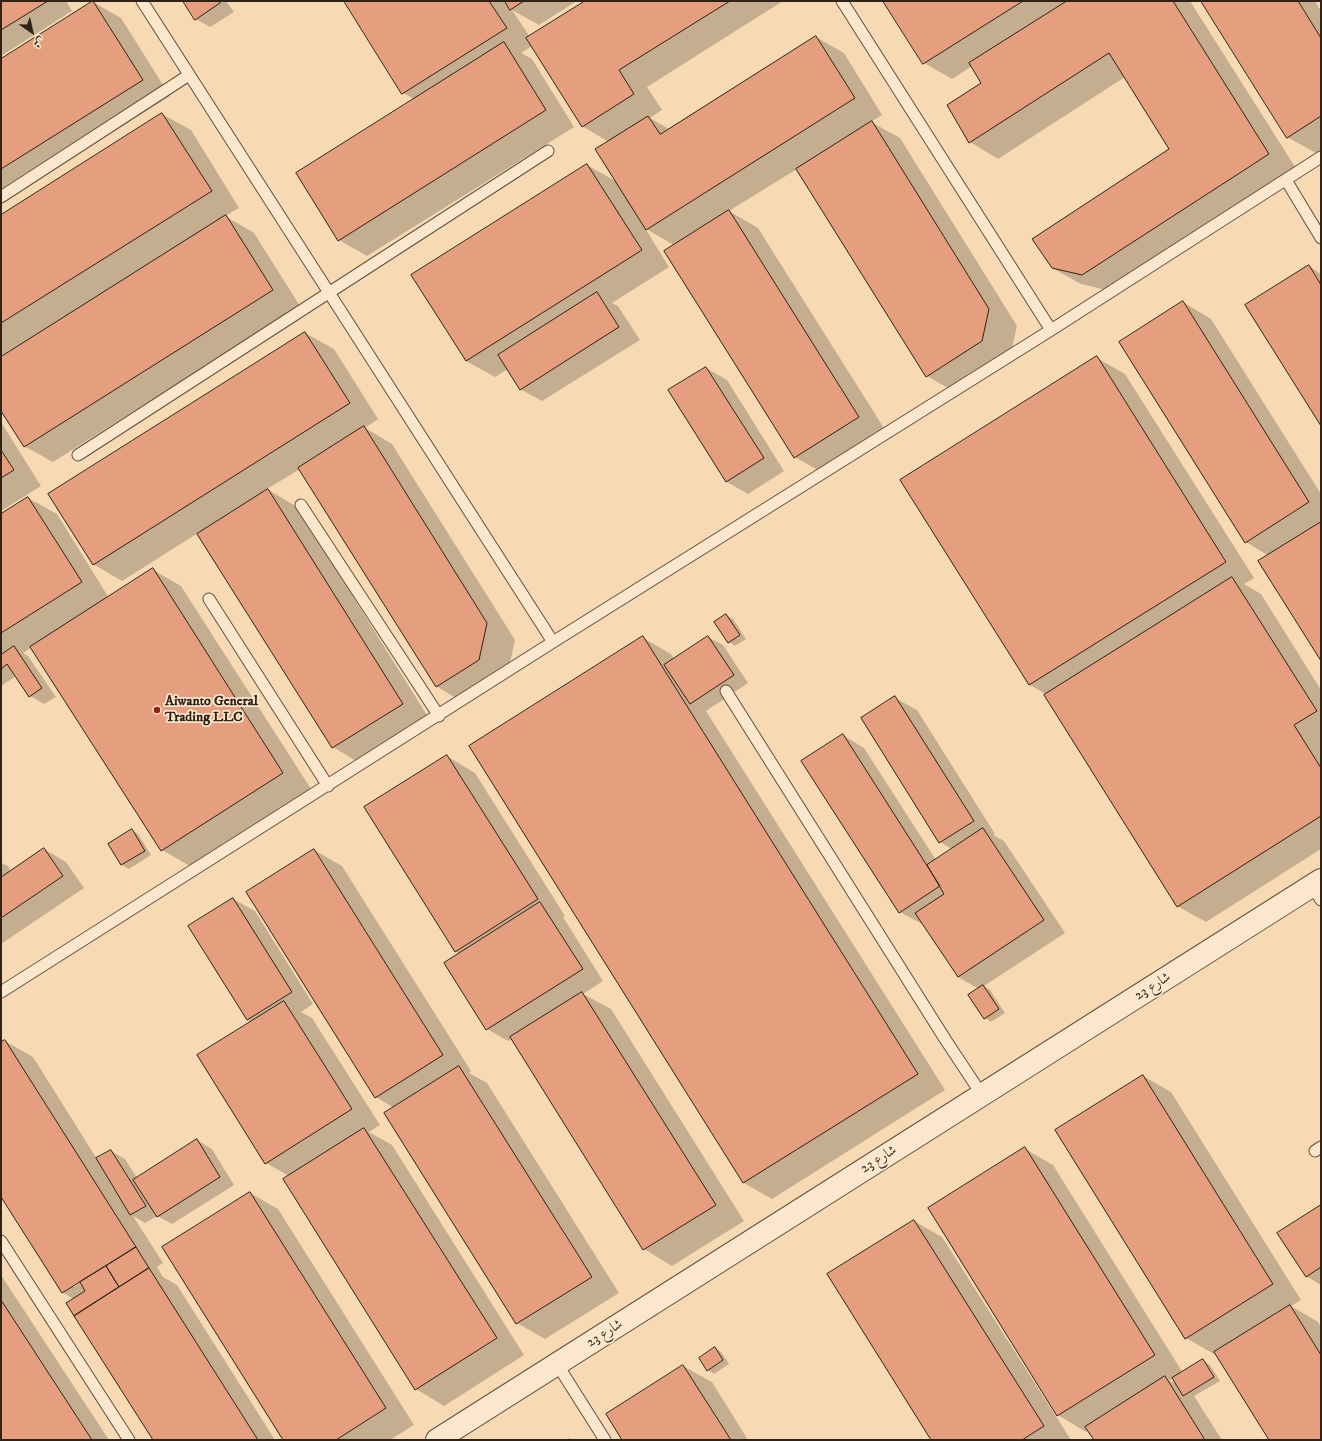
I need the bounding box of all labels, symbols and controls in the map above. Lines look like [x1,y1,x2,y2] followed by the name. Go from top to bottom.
[12,12,52,52] north arrow
[30,33,47,51] text: ش
[165,694,258,726] place label: Aiwanto General Trading LLC
[152,705,162,715] marker: Aiwanto General Trading LLC
[1132,969,1174,1005] street label: شارع 23
[858,1142,900,1178] street label: شارع 23
[584,1316,626,1352] street label: شارع 23

